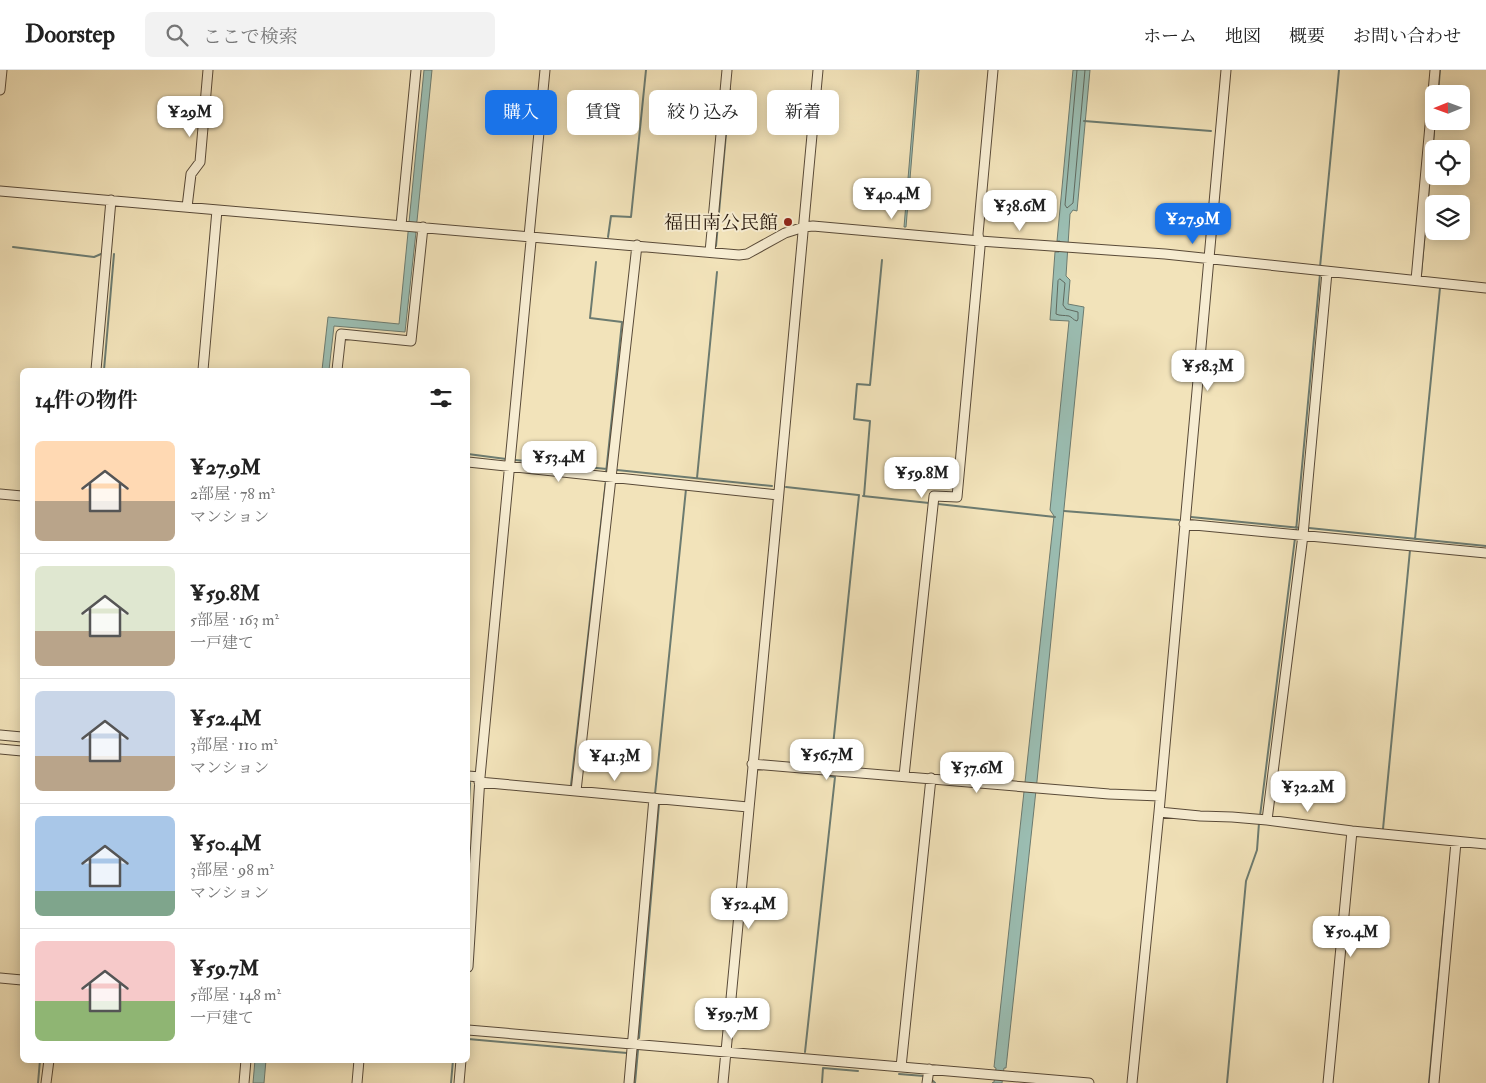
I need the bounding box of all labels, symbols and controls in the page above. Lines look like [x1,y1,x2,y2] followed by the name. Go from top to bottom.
[145,12,495,57] search box
[25,19,115,50] text: Doorstep
[163,21,191,49] icon: search
[203,25,298,49] text: ここで検索
[1143,25,1197,48] text: ホーム
[1225,25,1261,48] text: 地図
[1289,25,1325,48] text: 概要
[1353,25,1461,48] text: お問い合わせ
[1425,85,1470,130] north arrow
[1425,85,1470,240] map controls
[485,90,557,135] chip: 購入
[567,90,639,135] chip: 賃貸
[649,90,757,135] chip: 絞り込み
[767,90,839,135] chip: 新着
[160,96,220,138] pin: ¥29M
[168,102,212,122] text: ¥29M
[1425,140,1470,185] button: locate
[851,178,933,220] pin: ¥40.4M
[864,184,920,204] text: ¥40.4M
[979,190,1061,232] pin: ¥38.6M
[1425,195,1470,240] button: layers
[994,196,1046,216] text: ¥38.6M
[1152,202,1234,245] pin: ¥27.9M
[1166,209,1220,229] text: ¥27.9M
[664,211,778,235] place label: 福田南公民館
[782,216,794,228] marker: 福田南公民館
[1167,350,1249,392] pin: ¥58.3M
[1182,356,1234,376] text: ¥58.3M
[427,384,455,412] icon: filters
[35,387,138,414] text: 14件の物件
[518,440,600,483] pin: ¥53.4M
[533,447,585,467] text: ¥53.4M
[190,454,261,481] text: ¥27.9M
[881,456,963,499] pin: ¥59.8M
[75,461,135,521] icon: home
[895,463,949,483] text: ¥59.8M
[190,484,275,504] text: 2部屋 · 78 m²
[190,507,269,527] text: マンション
[190,580,260,607] text: ¥59.8M
[75,586,135,646] icon: home
[190,610,279,630] text: 5部屋 · 163 m²
[190,633,254,653] text: 一戸建て
[190,705,262,732] text: ¥52.4M
[75,711,135,771] icon: home
[190,735,278,755] text: 3部屋 · 110 m²
[786,738,868,781] pin: ¥56.7M
[574,740,656,782] pin: ¥41.3M
[801,745,853,765] text: ¥56.7M
[589,746,641,766] text: ¥41.3M
[936,752,1018,794] pin: ¥37.6M
[190,758,269,778] text: マンション
[951,758,1003,778] text: ¥37.6M
[1267,770,1349,813] pin: ¥32.2M
[1282,777,1334,797] text: ¥32.2M
[190,830,262,857] text: ¥50.4M
[75,836,135,896] icon: home
[190,860,274,880] text: 3部屋 · 98 m²
[190,883,269,903] text: マンション
[708,888,790,930] pin: ¥52.4M
[722,894,776,914] text: ¥52.4M
[1310,916,1392,958] pin: ¥50.4M
[1324,922,1378,942] text: ¥50.4M
[190,955,259,982] text: ¥59.7M
[75,961,135,1021] icon: home
[190,985,281,1005] text: 5部屋 · 148 m²
[691,998,773,1040] pin: ¥59.7M
[706,1004,758,1024] text: ¥59.7M
[190,1008,254,1028] text: 一戸建て

